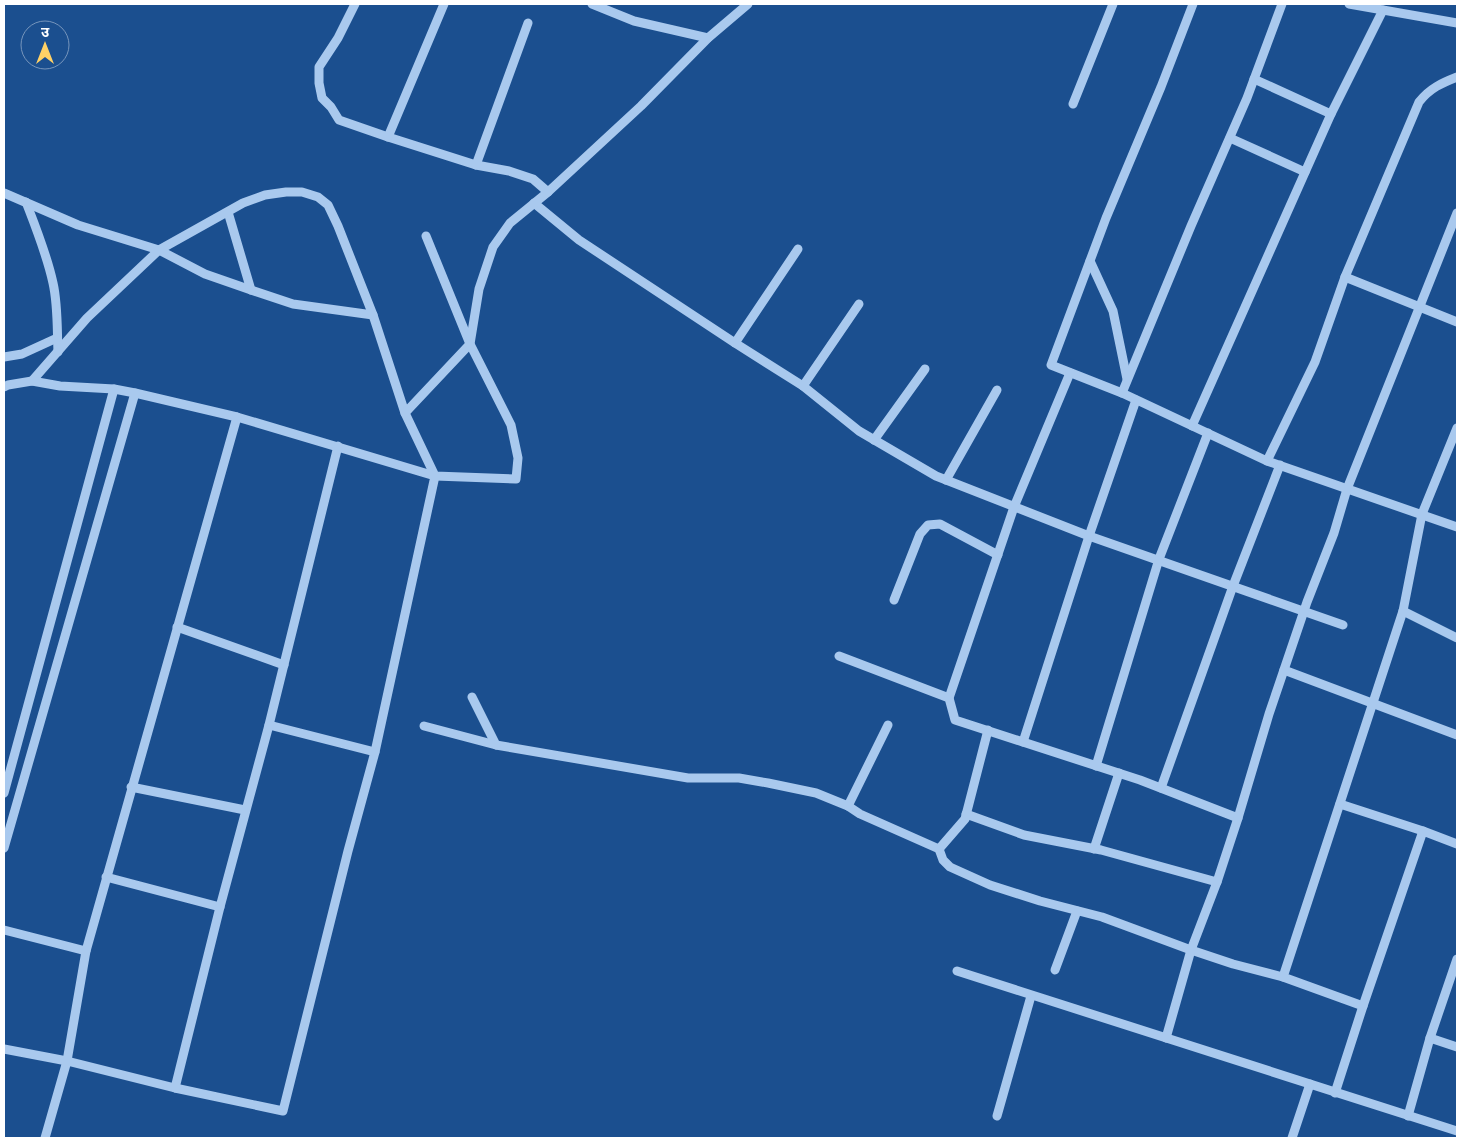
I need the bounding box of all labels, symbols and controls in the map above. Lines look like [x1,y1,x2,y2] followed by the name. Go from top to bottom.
[20,20,70,70] north arrow
[41,23,50,41] text: उ

